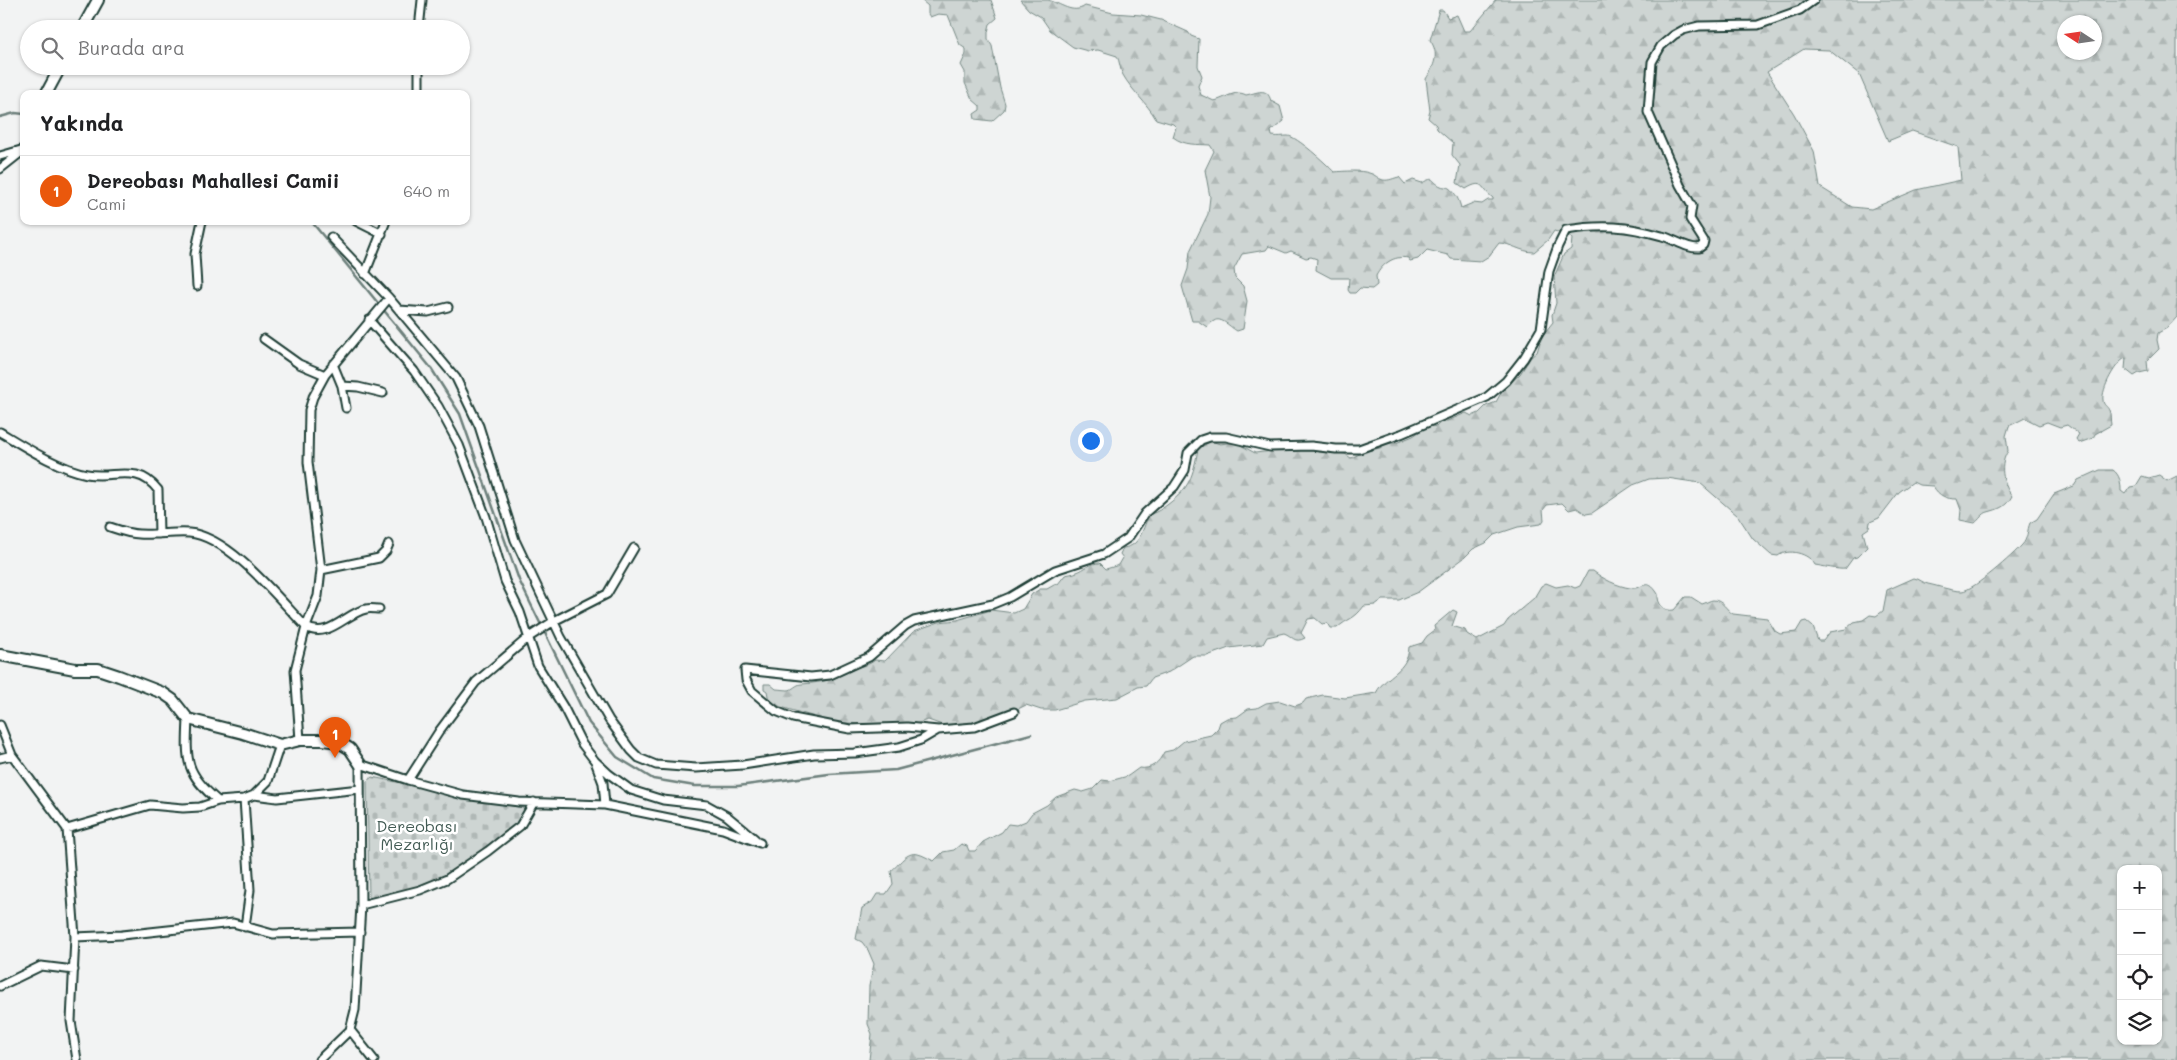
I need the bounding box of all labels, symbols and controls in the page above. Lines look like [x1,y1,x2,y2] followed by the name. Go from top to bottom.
[2057,15,2102,60] north arrow
[20,20,470,75] search box
[38,34,66,62] icon: search
[78,35,185,60] text: Burada ara
[40,109,124,136] text: Yakında
[87,168,339,193] text: Dereobası Mahallesi Camii
[52,180,60,201] text: 1
[403,180,450,201] text: 640 m
[87,193,126,214] text: Cami
[1078,428,1104,454] your location
[319,717,351,758] pin: 1
[376,815,458,854] park label: Dereobası Mezarlığı
[2117,865,2162,1045] map controls
[2117,865,2162,910] button: +
[2117,910,2162,955] button: −
[2117,955,2162,1000] button: locate
[2117,1000,2162,1045] button: layers

